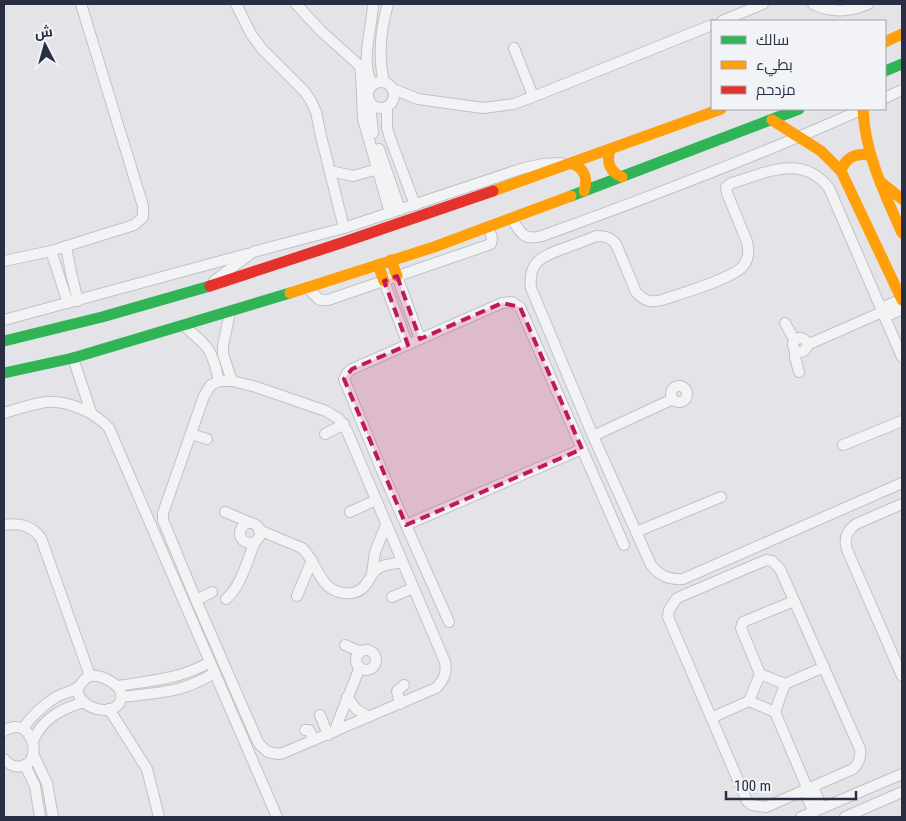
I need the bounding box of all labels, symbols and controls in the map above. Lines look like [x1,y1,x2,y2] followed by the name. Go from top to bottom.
[20,20,70,70] north arrow
[711,20,886,110] legend
[34,23,54,42] text: ش
[756,31,789,49] text: سالك
[756,56,793,77] text: بطيء
[756,81,796,100] text: مزدحم
[726,768,856,800] scale bar
[734,777,771,795] text: 100 m

